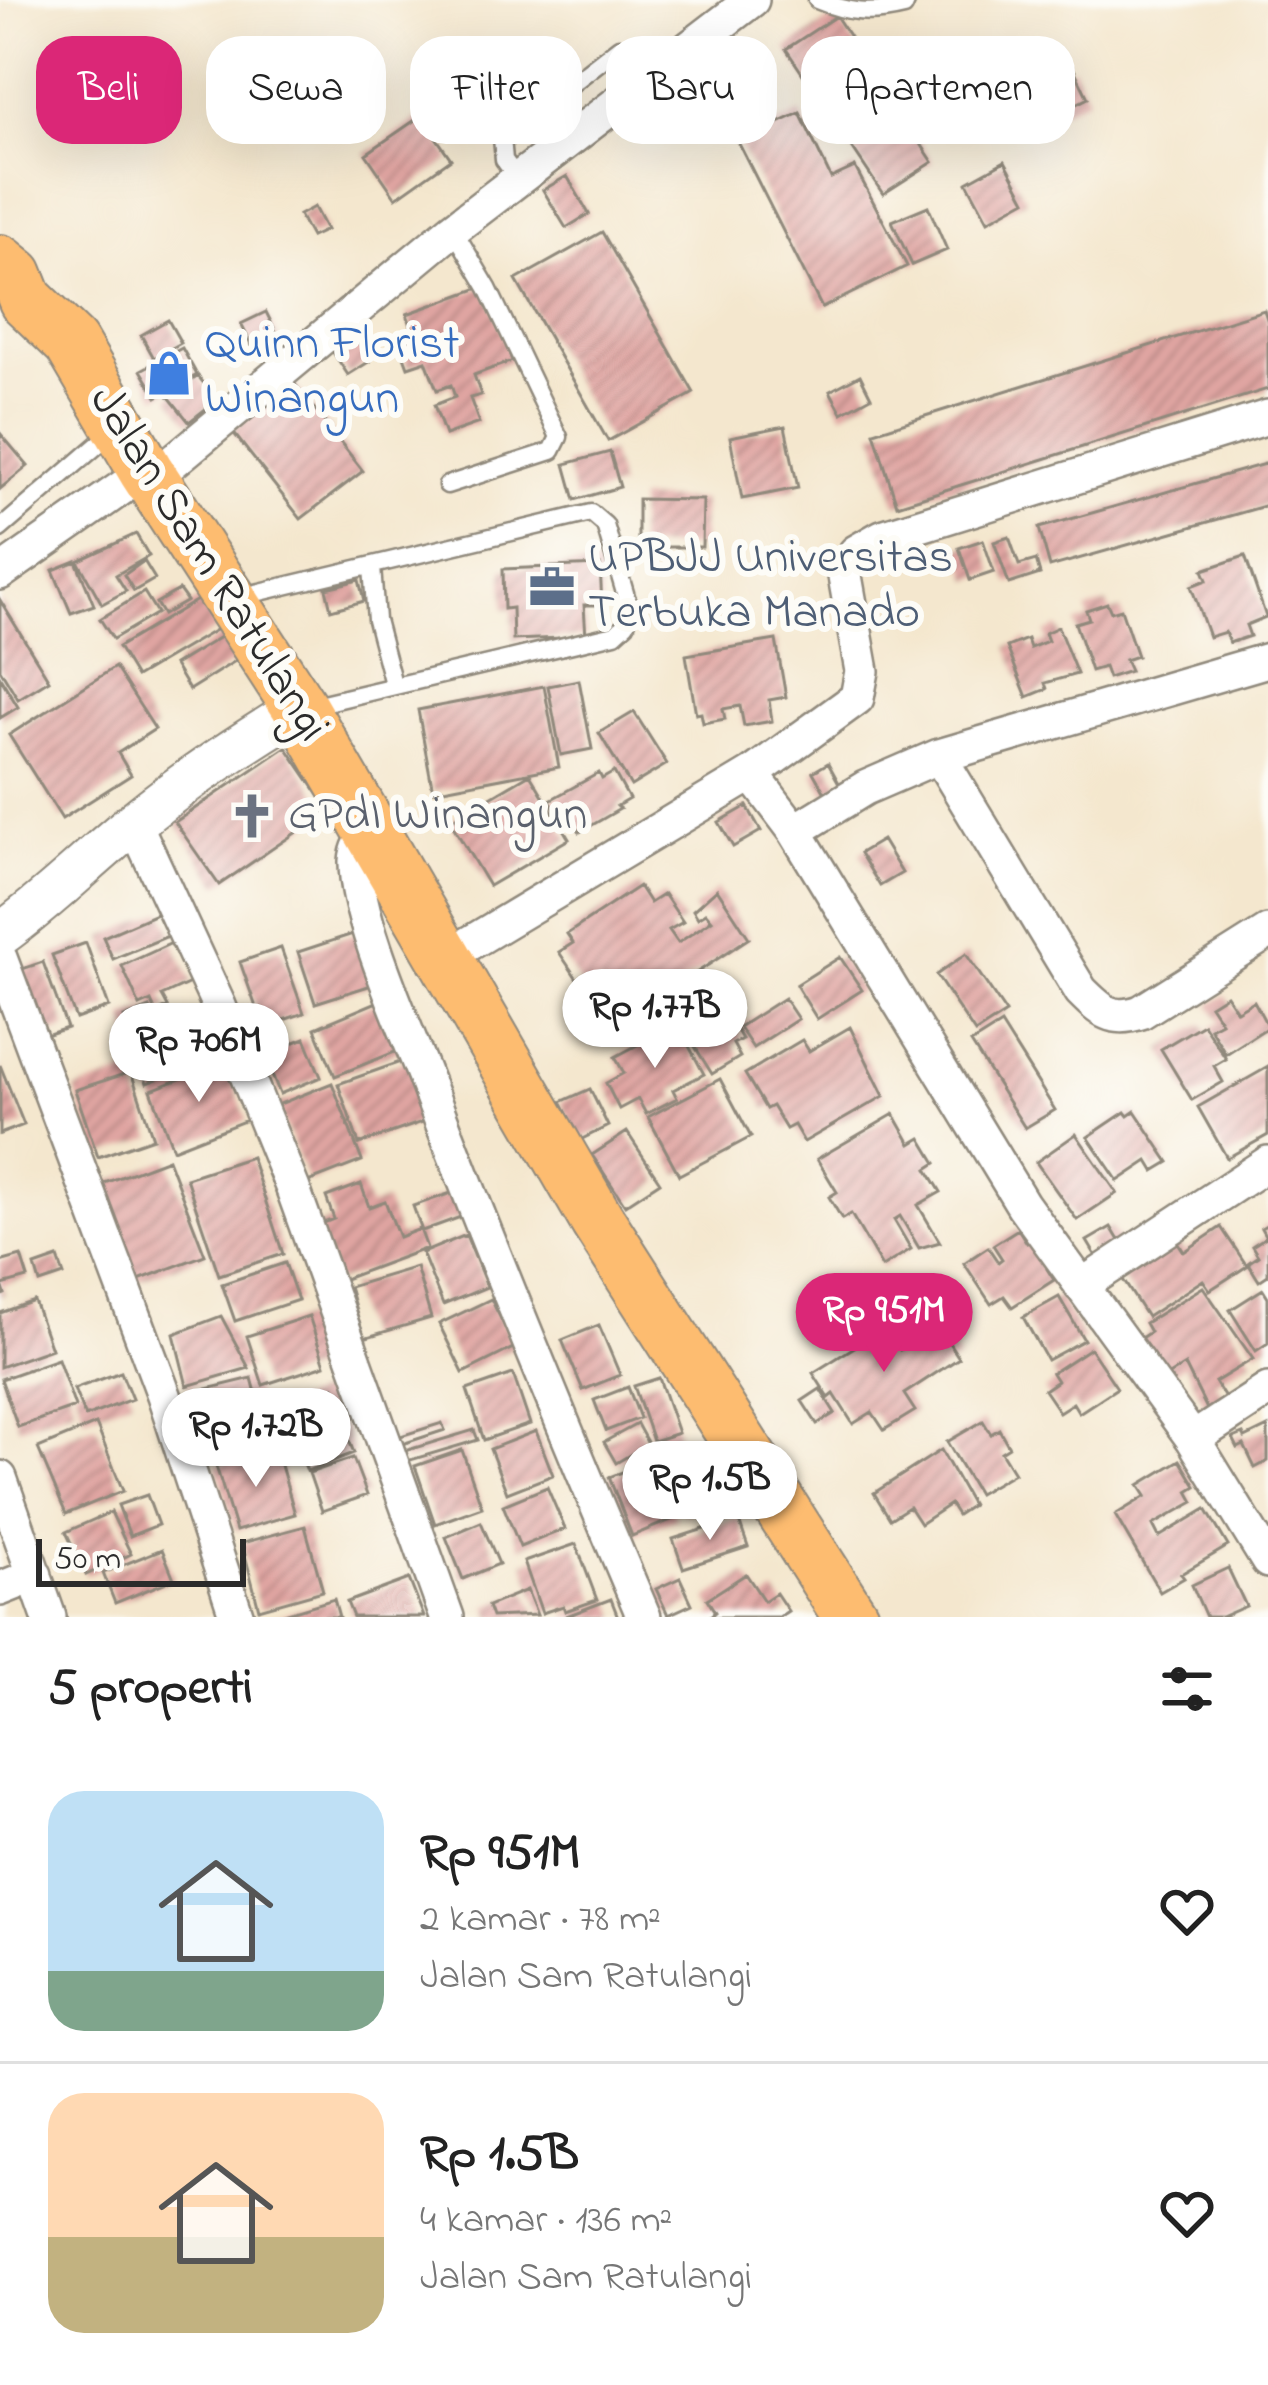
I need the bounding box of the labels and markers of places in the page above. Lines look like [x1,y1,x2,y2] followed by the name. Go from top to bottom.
[205,310,459,436] place label: Quinn Florist Winangun
[144,348,194,398] shop icon: Quinn Florist Winangun
[588,524,953,649] place label: UPBJJ Universitas Terbuka Manado
[527,562,577,612] office icon: UPBJJ Universitas Terbuka Manado
[288,781,587,852] place label: GPdI Winangun
[227,791,277,841] church icon: GPdI Winangun
[531,969,779,1071] pin: Rp 1.77B
[88,1003,310,1105] pin: Rp 706M
[773,1273,995,1375] pin: Rp 951M
[132,1388,380,1490] pin: Rp 1.72B
[599,1441,821,1543] pin: Rp 1.5B

